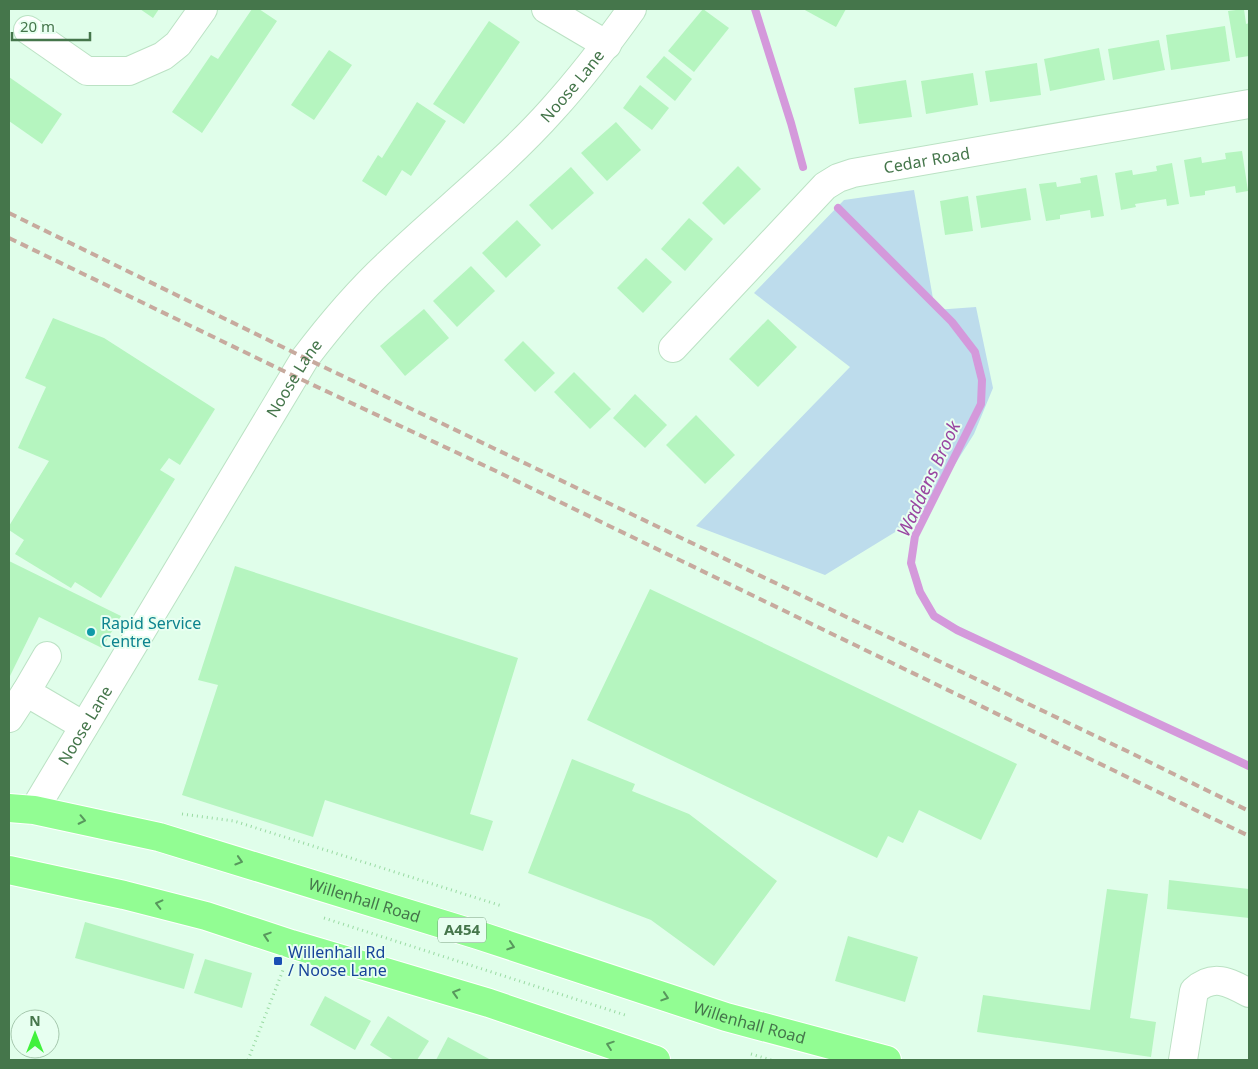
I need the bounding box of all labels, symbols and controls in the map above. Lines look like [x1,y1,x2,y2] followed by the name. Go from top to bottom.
[12,10,90,42] scale bar
[20,16,55,36] text: 20 m
[535,45,609,127] street label: Noose Lane
[882,142,972,178] street label: Cedar Road
[261,334,327,421] street label: Noose Lane
[891,416,966,540] water label: Waddens Brook
[101,612,201,652] place label: Rapid Service Centre
[85,626,97,638] marker: Rapid Service Centre
[53,681,117,769] street label: Noose Lane
[77,814,86,825] one-way arrow
[234,856,243,866] one-way arrow
[306,873,423,928] street label: Willenhall Road
[155,899,164,910] one-way arrow
[438,918,486,942] road number: A454
[263,931,271,941] one-way arrow
[506,940,515,950] one-way arrow
[288,941,387,981] place label: Willenhall Rd / Noose Lane
[272,955,284,967] marker: Willenhall Rd / Noose Lane
[452,989,460,999] one-way arrow
[661,991,669,1001] one-way arrow
[690,996,808,1049] street label: Willenhall Road
[10,1009,60,1059] north arrow
[29,1011,41,1030] text: N
[606,1040,614,1050] one-way arrow

